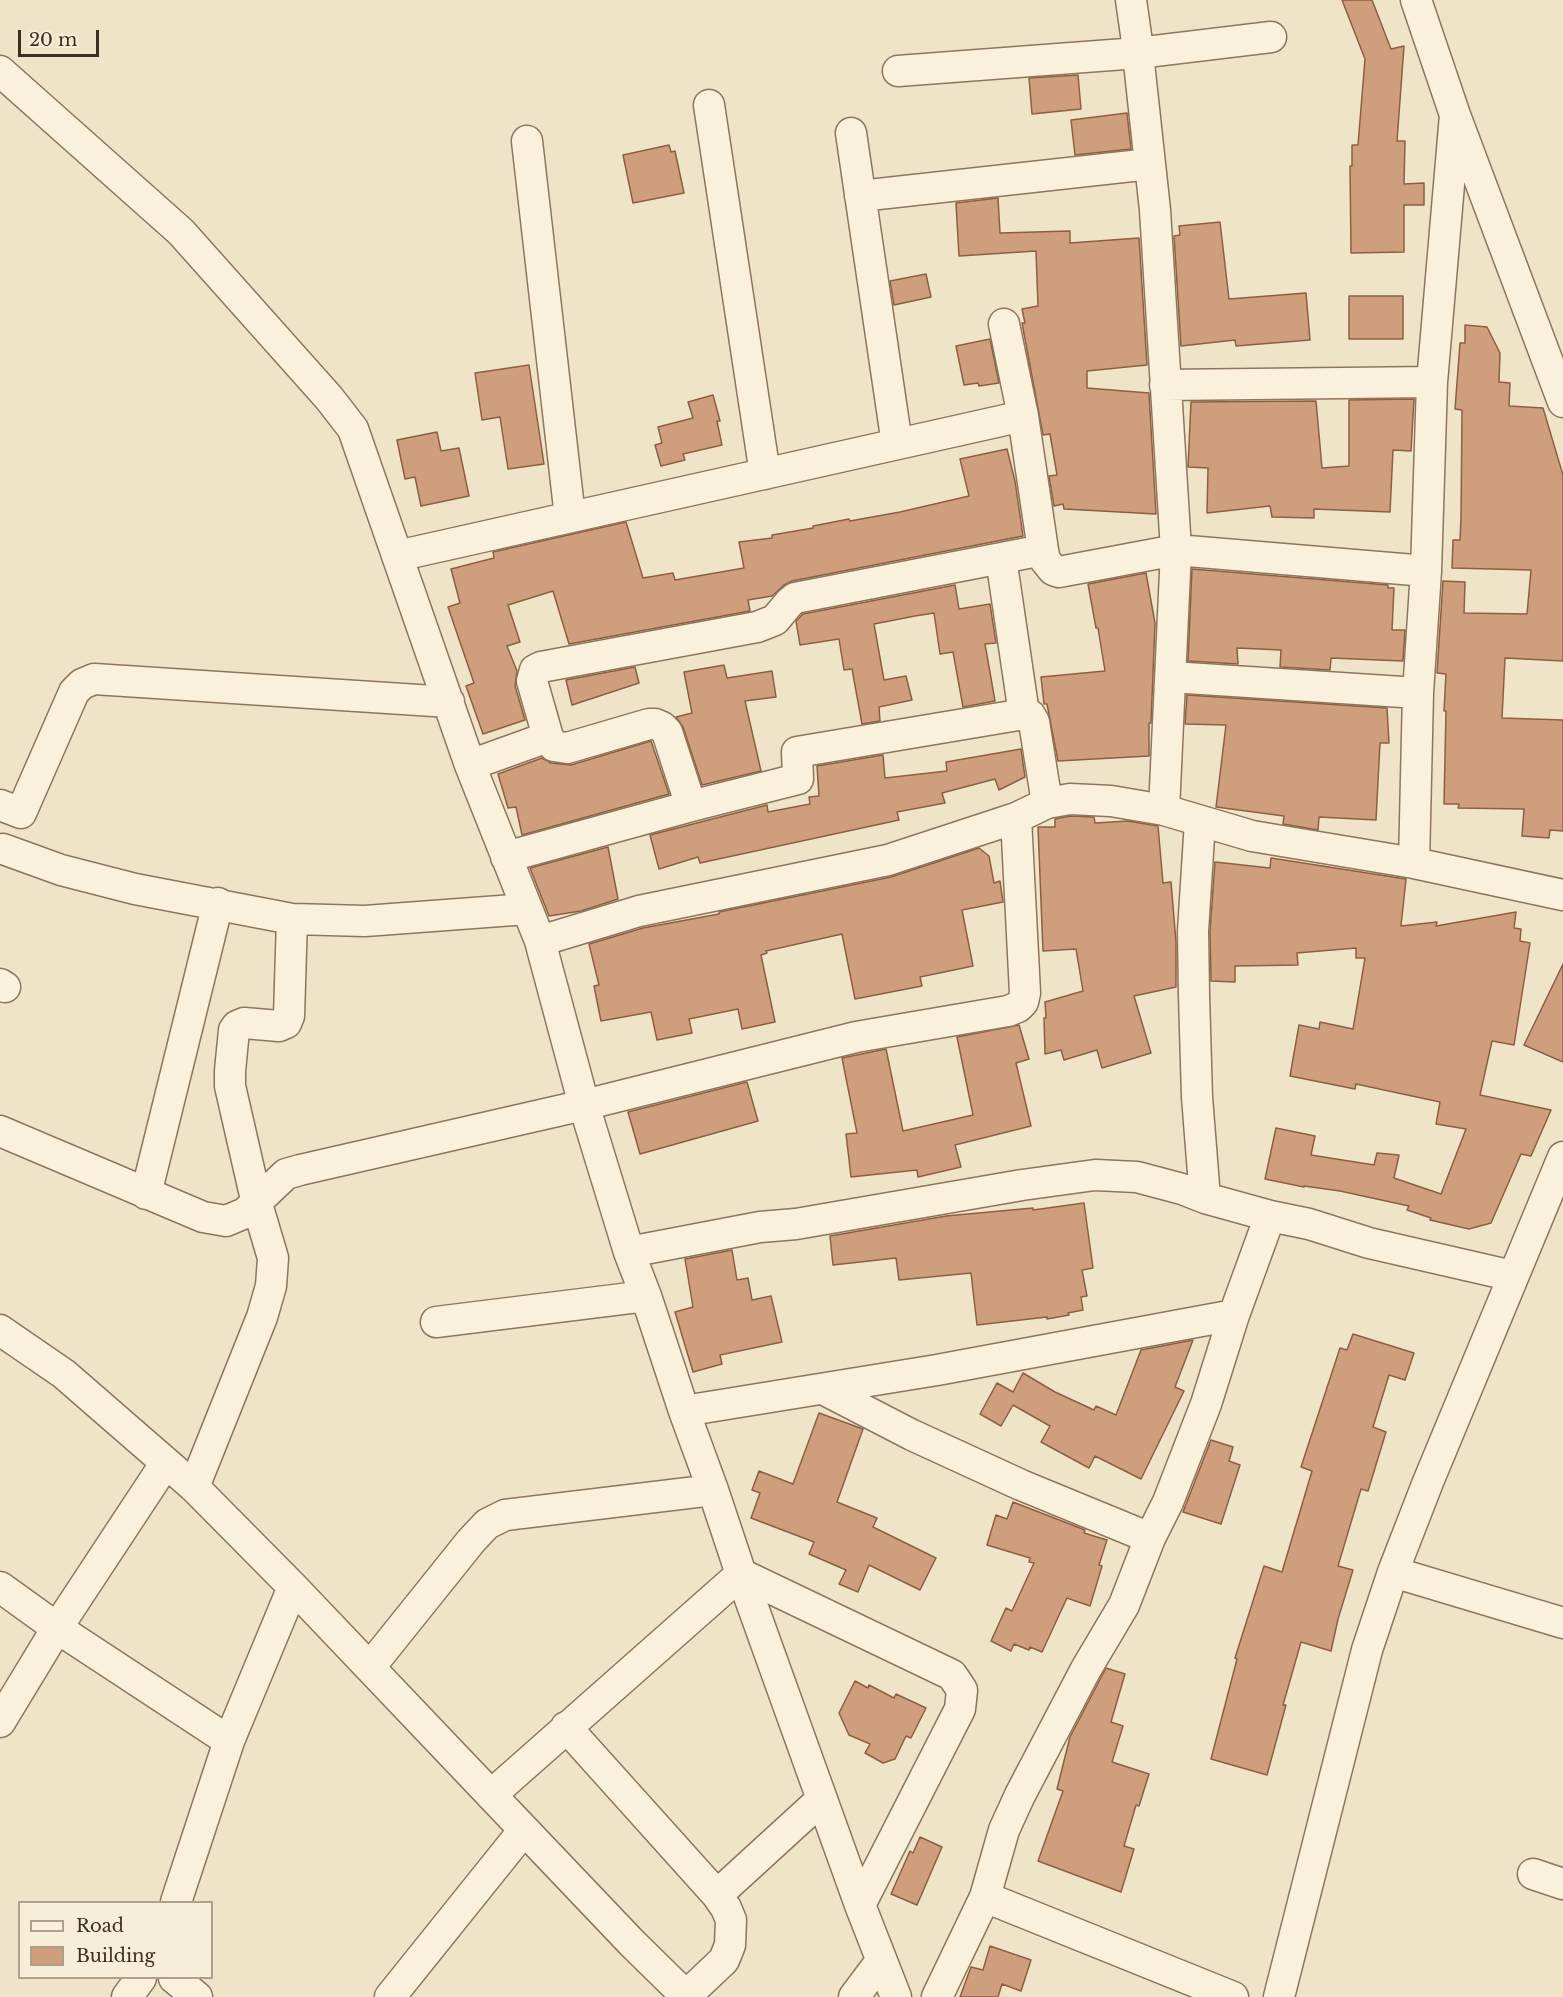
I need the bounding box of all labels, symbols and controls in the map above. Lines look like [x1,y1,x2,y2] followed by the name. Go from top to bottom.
[21,18,102,56] scale bar
[29,29,77,51] text: 20 m
[18,1901,213,1979] legend
[76,1915,124,1937] text: Road
[76,1945,155,1967] text: Building

